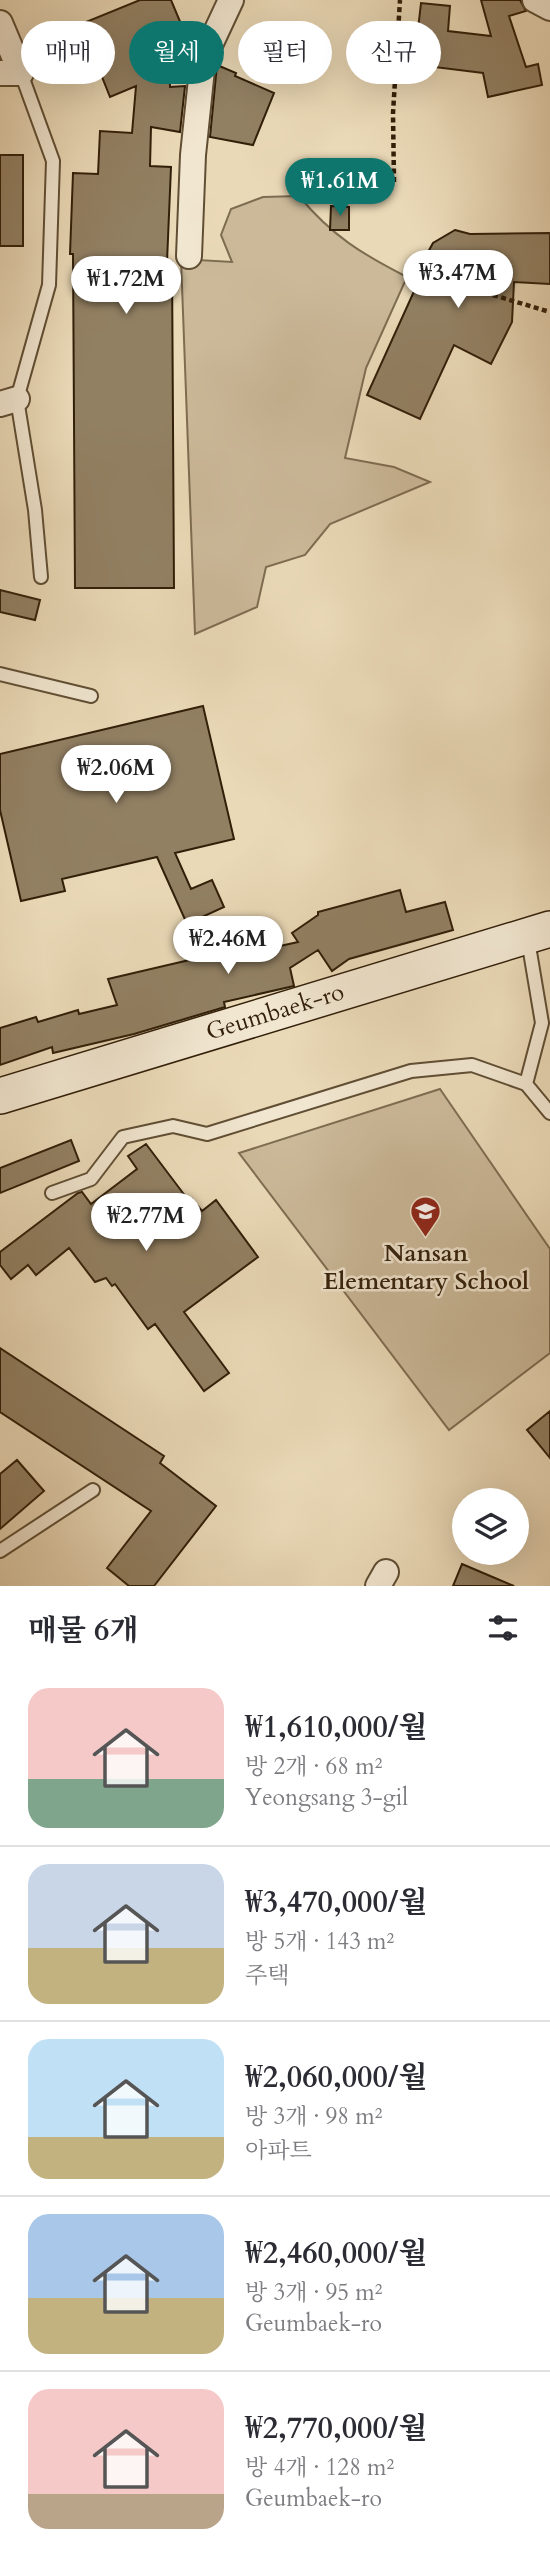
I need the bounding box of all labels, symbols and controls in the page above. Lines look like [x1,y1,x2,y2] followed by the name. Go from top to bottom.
[21,21,115,84] chip: 매매
[129,21,224,84] chip: 월세
[238,21,332,84] chip: 필터
[346,21,441,84] chip: 신규
[283,158,397,218] pin: ₩1.61M
[301,165,379,196] text: ₩1.61M
[401,250,515,310] pin: ₩3.47M
[69,256,183,316] pin: ₩1.72M
[419,257,497,288] text: ₩3.47M
[87,263,165,294] text: ₩1.72M
[59,746,173,805] pin: ₩2.06M
[77,752,155,783] text: ₩2.06M
[171,916,285,976] pin: ₩2.46M
[189,923,267,954] text: ₩2.46M
[202,975,348,1049] street label: Geumbaek-ro
[89,1194,203,1253] pin: ₩2.77M
[409,1194,443,1238] school or university icon: Nansan Elementary School
[107,1200,185,1231] text: ₩2.77M
[323,1237,529,1298] place label: Nansan Elementary School
[452,1488,529,1565] map controls
[452,1488,529,1565] button: layers
[484,1609,522,1647] icon: filters
[28,1610,138,1651] text: 매물 6개
[245,1707,427,1748] text: ₩1,610,000/월
[84,1716,168,1800] icon: home
[245,1751,382,1782] text: 방 2개 · 68 m²
[245,1782,408,1813] text: Yeongsang 3-gil
[245,1882,427,1923] text: ₩3,470,000/월
[84,1892,168,1976] icon: home
[245,1926,394,1957] text: 방 5개 · 143 m²
[245,1960,289,1991] text: 주택
[245,2057,427,2098] text: ₩2,060,000/월
[84,2067,168,2151] icon: home
[245,2101,382,2132] text: 방 3개 · 98 m²
[245,2135,312,2166] text: 아파트
[245,2233,427,2274] text: ₩2,460,000/월
[84,2242,168,2326] icon: home
[245,2277,382,2308] text: 방 3개 · 95 m²
[245,2308,382,2339] text: Geumbaek-ro
[245,2408,427,2449] text: ₩2,770,000/월
[84,2417,168,2501] icon: home
[245,2452,394,2483] text: 방 4개 · 128 m²
[245,2483,382,2514] text: Geumbaek-ro

